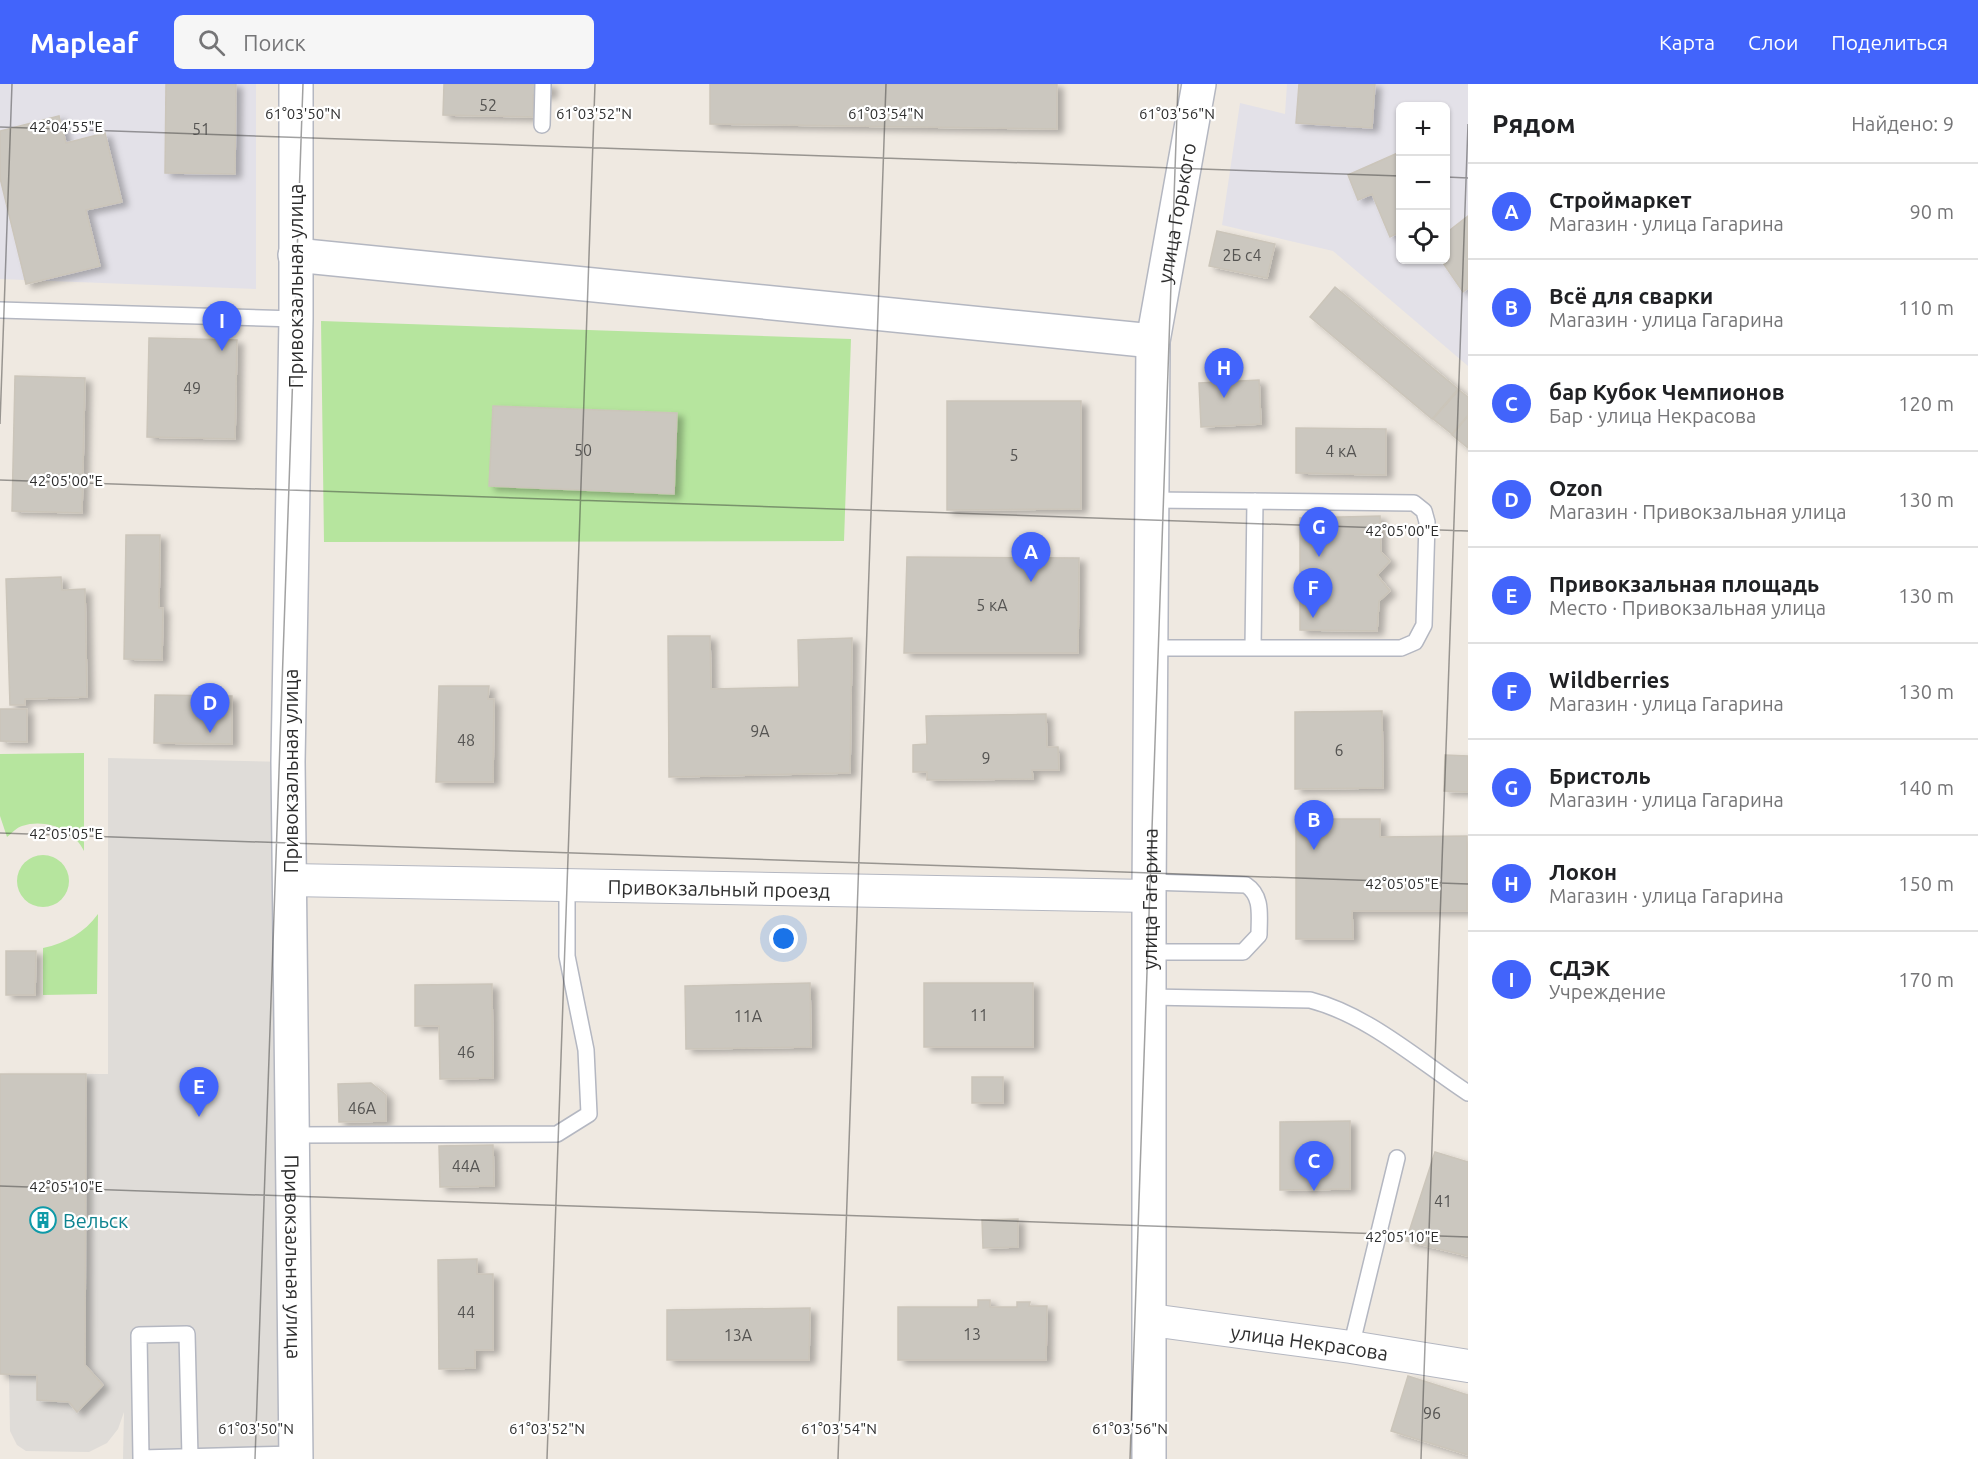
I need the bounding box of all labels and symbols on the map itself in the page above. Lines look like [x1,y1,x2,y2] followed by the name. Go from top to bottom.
[479,96,497,114] house number: 52
[265,105,341,122] text: 61°03'50"N
[556,105,632,122] text: 61°03'52"N
[848,105,924,122] text: 61°03'54"N
[1139,105,1215,122] text: 61°03'56"N
[29,118,103,135] text: 42°04'55"E
[192,120,210,138] house number: 51
[1152,141,1200,285] street label: улица Горького
[284,184,307,388] street label: Привокзальная улица
[1222,246,1262,264] house number: 2Б с4
[202,302,242,351] pin: I
[1204,348,1244,398] pin: H
[183,379,201,397] house number: 49
[574,441,592,459] house number: 50
[1325,442,1357,460] house number: 4 кА
[1009,446,1019,464] house number: 5
[29,472,103,489] text: 42°05'00"E
[1300,508,1338,557] pin: G
[1365,522,1439,539] text: 42°05'00"E
[1012,532,1050,582] pin: A
[1294,568,1332,618] pin: F
[976,596,1008,614] house number: 5 кА
[279,669,302,873] street label: Привокзальная улица
[190,684,230,733] pin: D
[750,722,770,740] house number: 9А
[457,731,475,749] house number: 48
[1334,741,1344,759] house number: 6
[981,749,991,767] house number: 9
[1294,800,1334,850] pin: B
[29,825,103,842] text: 42°05'05"E
[1138,828,1161,970] street label: улица Гагарина
[607,874,831,902] street label: Привокзальный проезд
[1365,875,1439,892] text: 42°05'05"E
[769,924,798,953] your location
[970,1006,988,1024] house number: 11
[734,1007,763,1025] house number: 11А
[457,1043,475,1061] house number: 46
[180,1068,218,1117] pin: E
[348,1099,377,1117] house number: 46А
[1294,1142,1334,1191] pin: C
[281,1155,306,1359] street label: Привокзальная улица
[452,1157,481,1175] house number: 44А
[29,1178,103,1195] text: 42°05'10"E
[1434,1192,1452,1210] house number: 41
[28,1205,58,1235] building icon: Вельск
[63,1209,128,1232] place label: Вельск
[1365,1228,1439,1245] text: 42°05'10"E
[457,1303,475,1321] house number: 44
[1229,1319,1390,1364] street label: улица Некрасова
[963,1325,981,1343] house number: 13
[724,1326,753,1344] house number: 13А
[1423,1404,1441,1422] house number: 96
[218,1420,294,1437] text: 61°03'50"N
[509,1420,585,1437] text: 61°03'52"N
[801,1420,877,1437] text: 61°03'54"N
[1092,1420,1168,1437] text: 61°03'56"N

